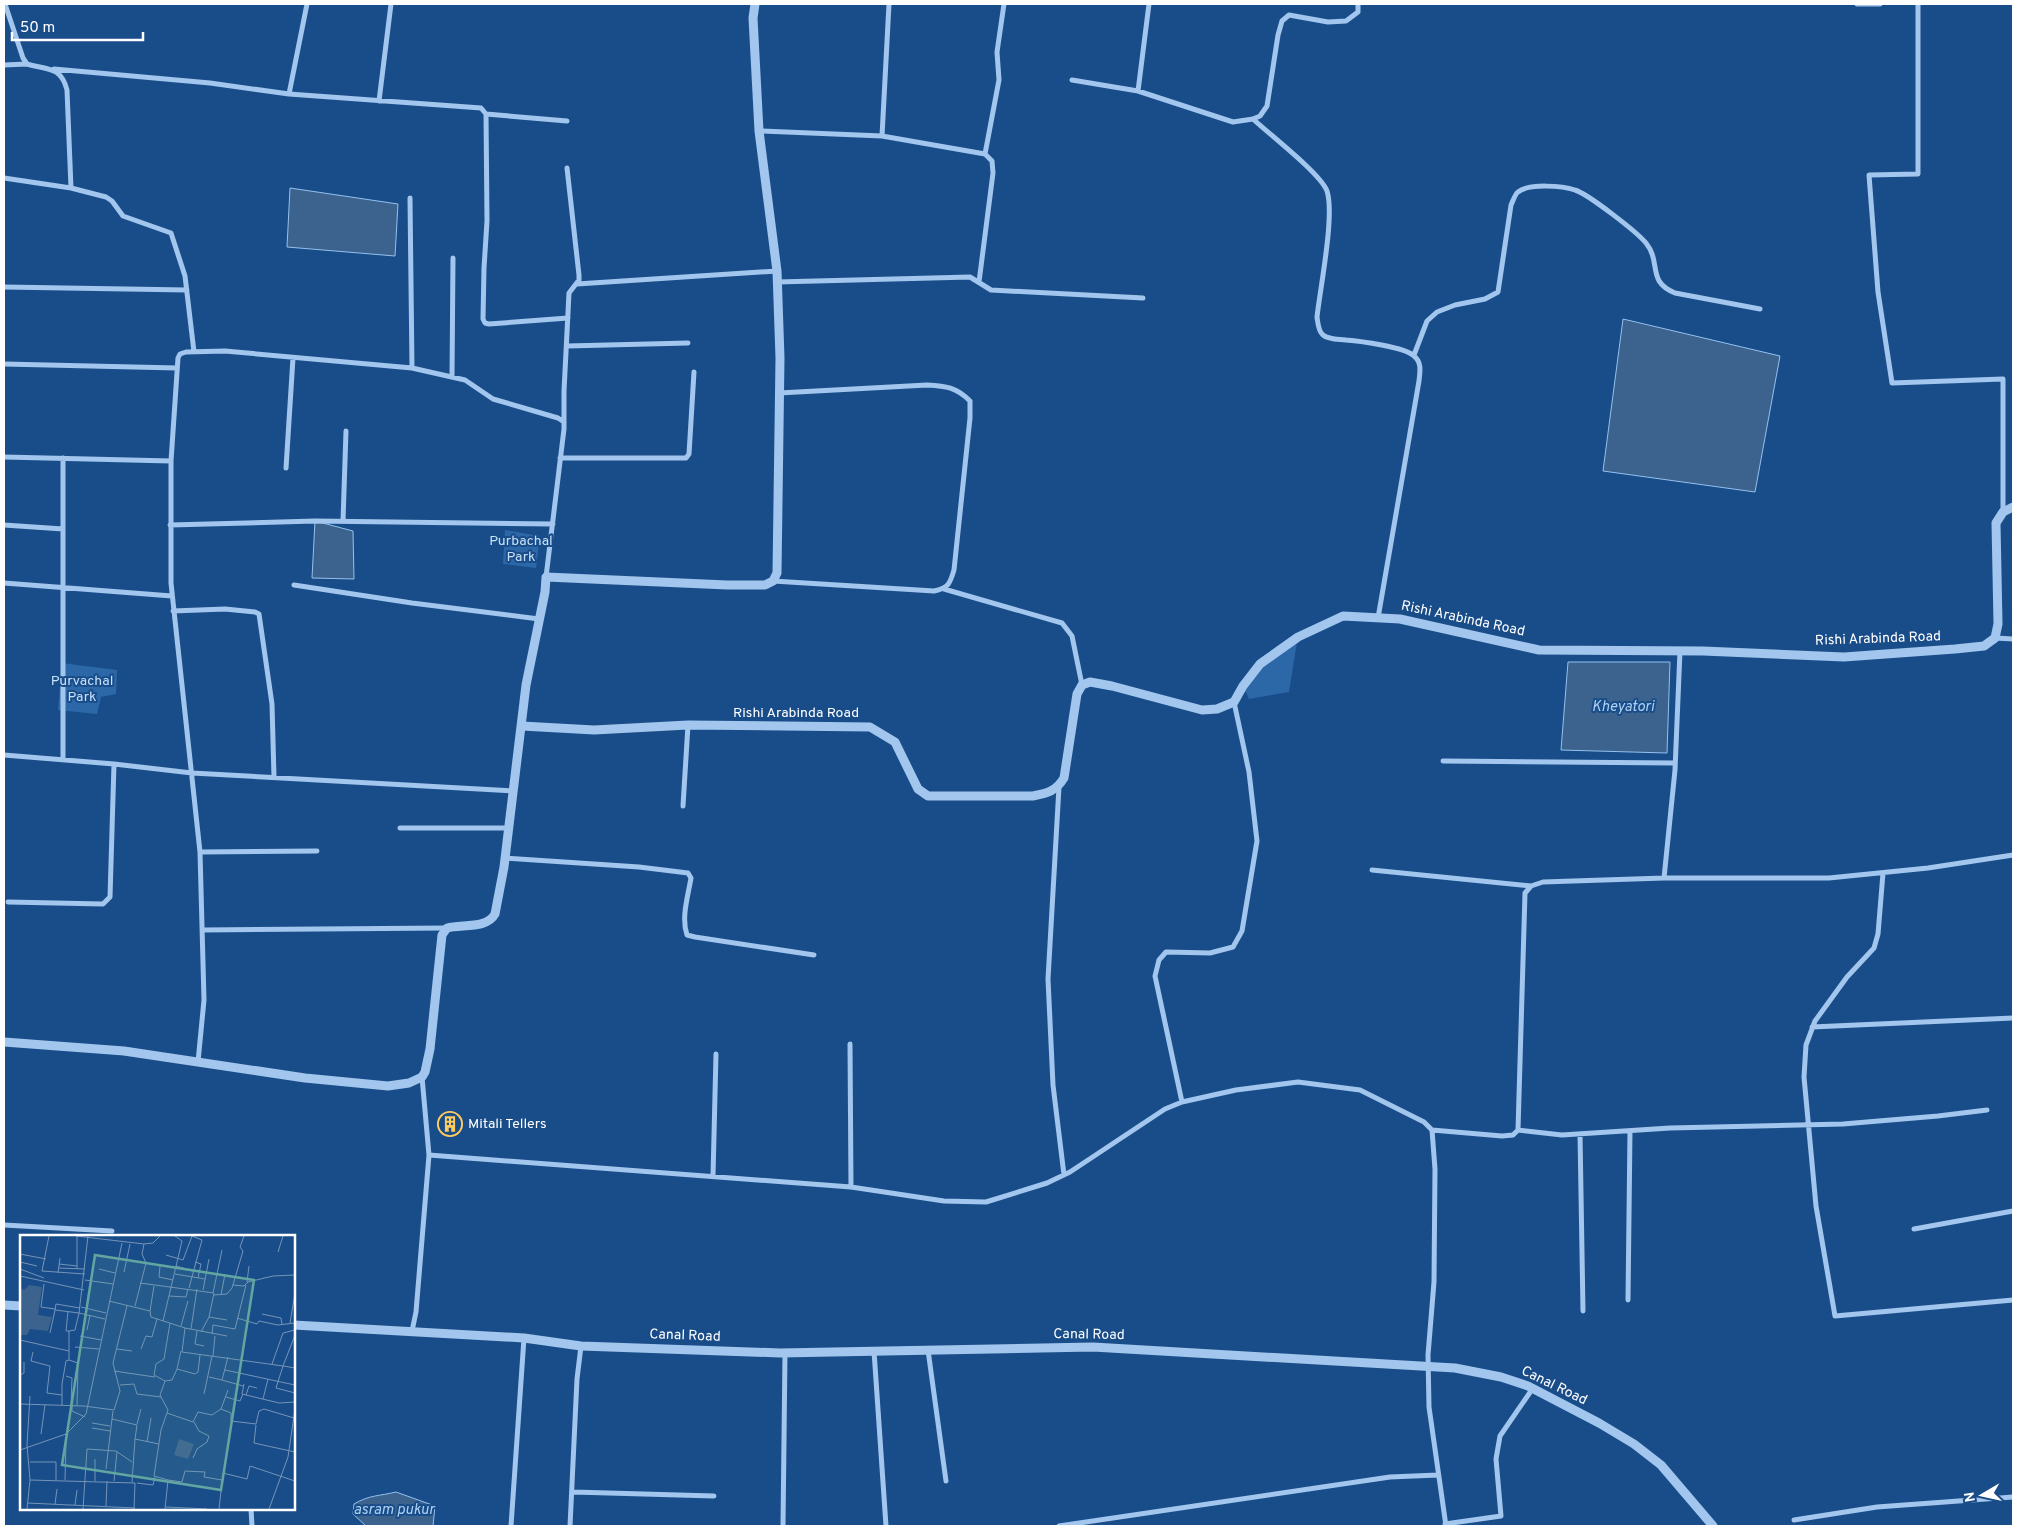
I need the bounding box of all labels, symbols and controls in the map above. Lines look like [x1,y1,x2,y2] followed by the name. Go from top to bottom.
[12,10,144,42] scale bar
[20,19,55,38] text: 50 m
[489,533,553,566] park label: Purbachal Park
[1400,598,1526,640] street label: Rishi Arabinda Road
[1815,628,1941,650] street label: Rishi Arabinda Road
[51,673,113,706] park label: Purvachal Park
[1592,698,1656,717] water label: Kheyatori
[733,705,859,722] street label: Rishi Arabinda Road
[437,1111,463,1137] building icon: Mitali Tellers
[468,1116,547,1133] place label: Mitali Tellers
[20,1235,295,1510] inset map
[649,1326,721,1346] street label: Canal Road
[1053,1326,1125,1344] street label: Canal Road
[1518,1363,1590,1409] street label: Canal Road
[1957,1470,2007,1520] north arrow
[1961,1490,1980,1503] text: N
[354,1501,436,1520] water label: asram pukur

